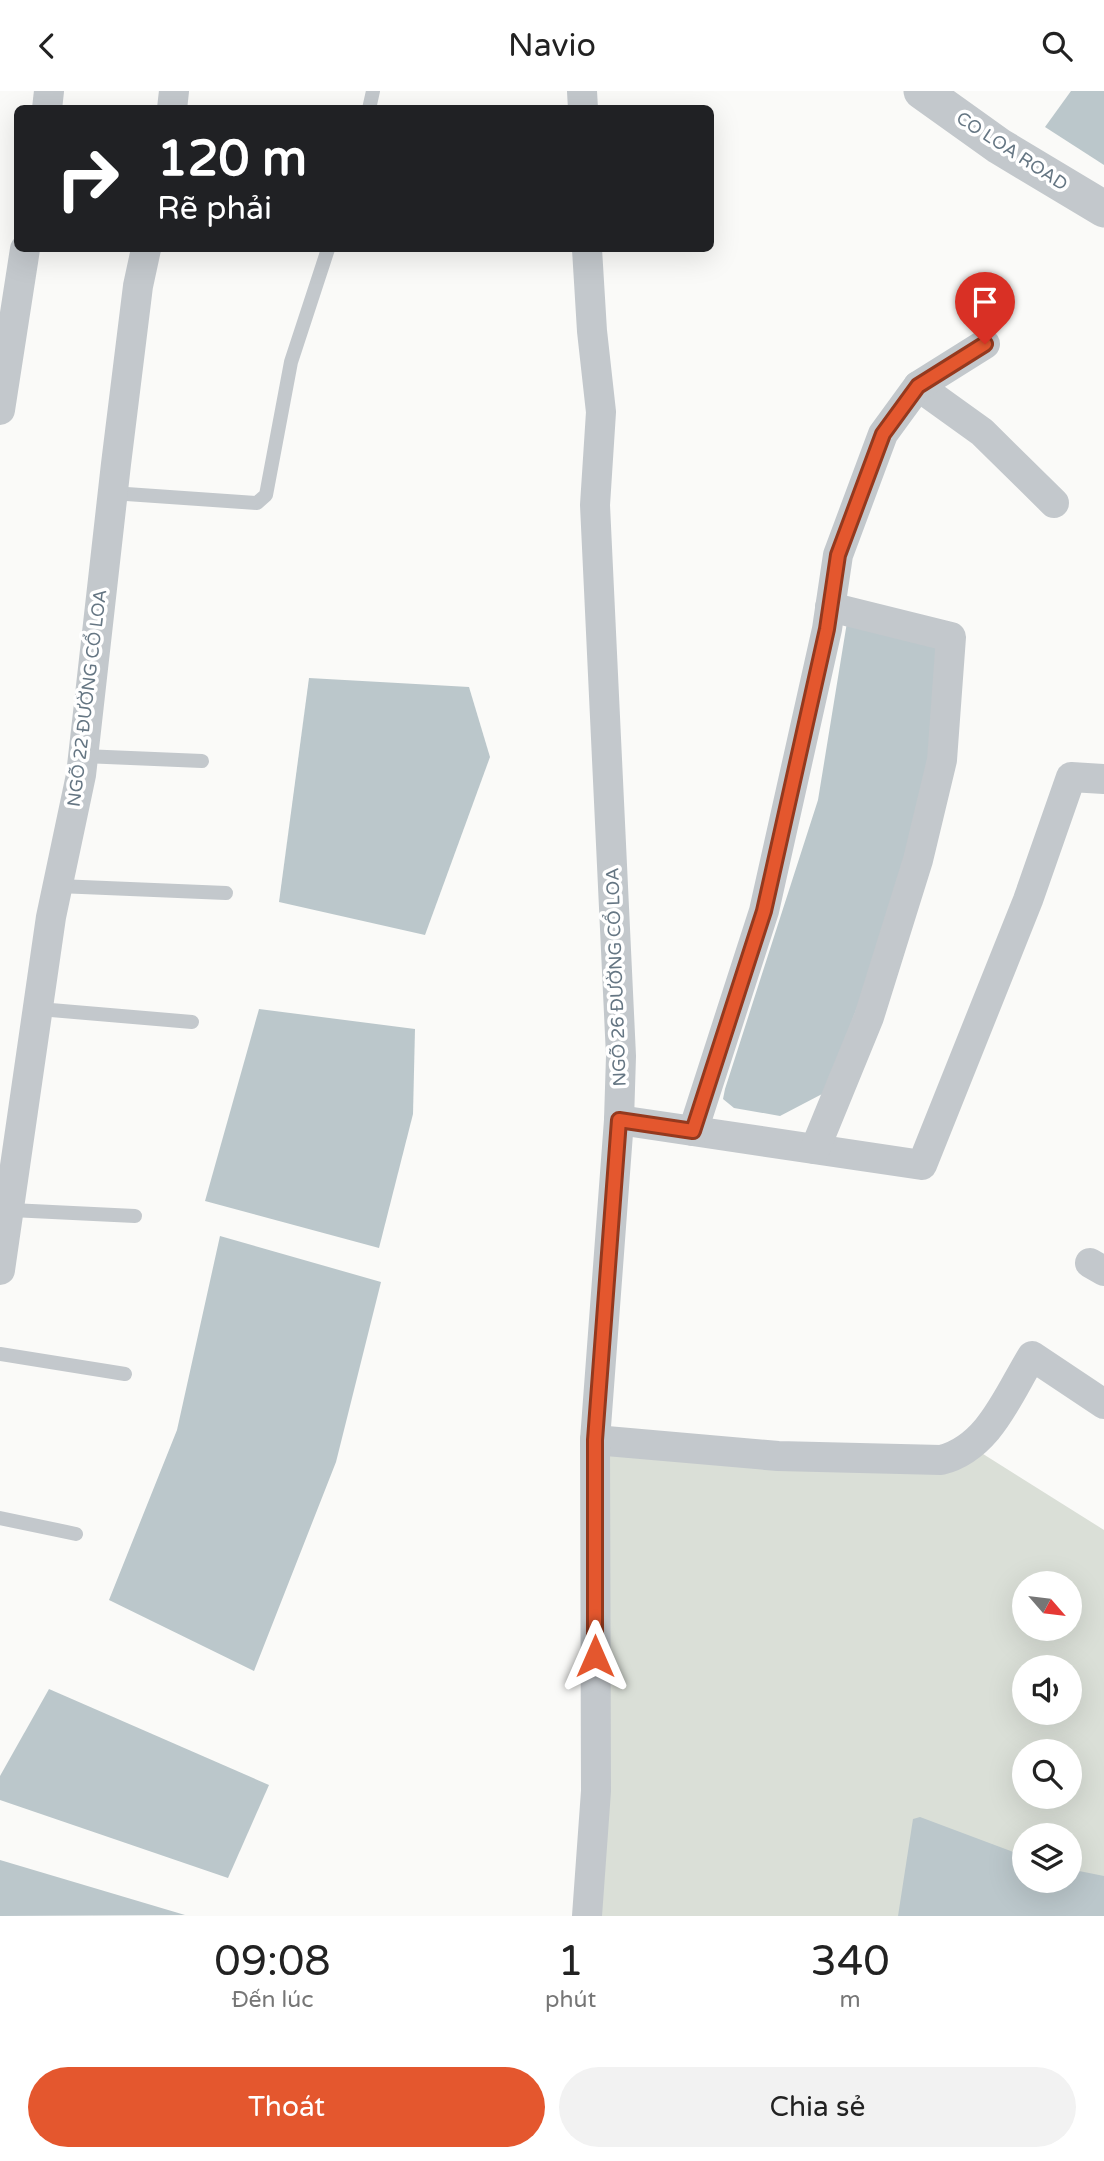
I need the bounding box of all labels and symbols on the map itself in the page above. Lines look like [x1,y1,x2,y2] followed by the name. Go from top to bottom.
[952,107,1072,195] street label: CO LOA ROAD
[955,272,1015,344] pin
[62,588,111,808] street label: NGÕ 22 ĐƯỜNG CỔ LOA
[600,867,631,1087] street label: NGÕ 26 ĐƯỜNG CỔ LOA
[1012,1571,1082,1641] north arrow
[558,1619,632,1693] position arrow

